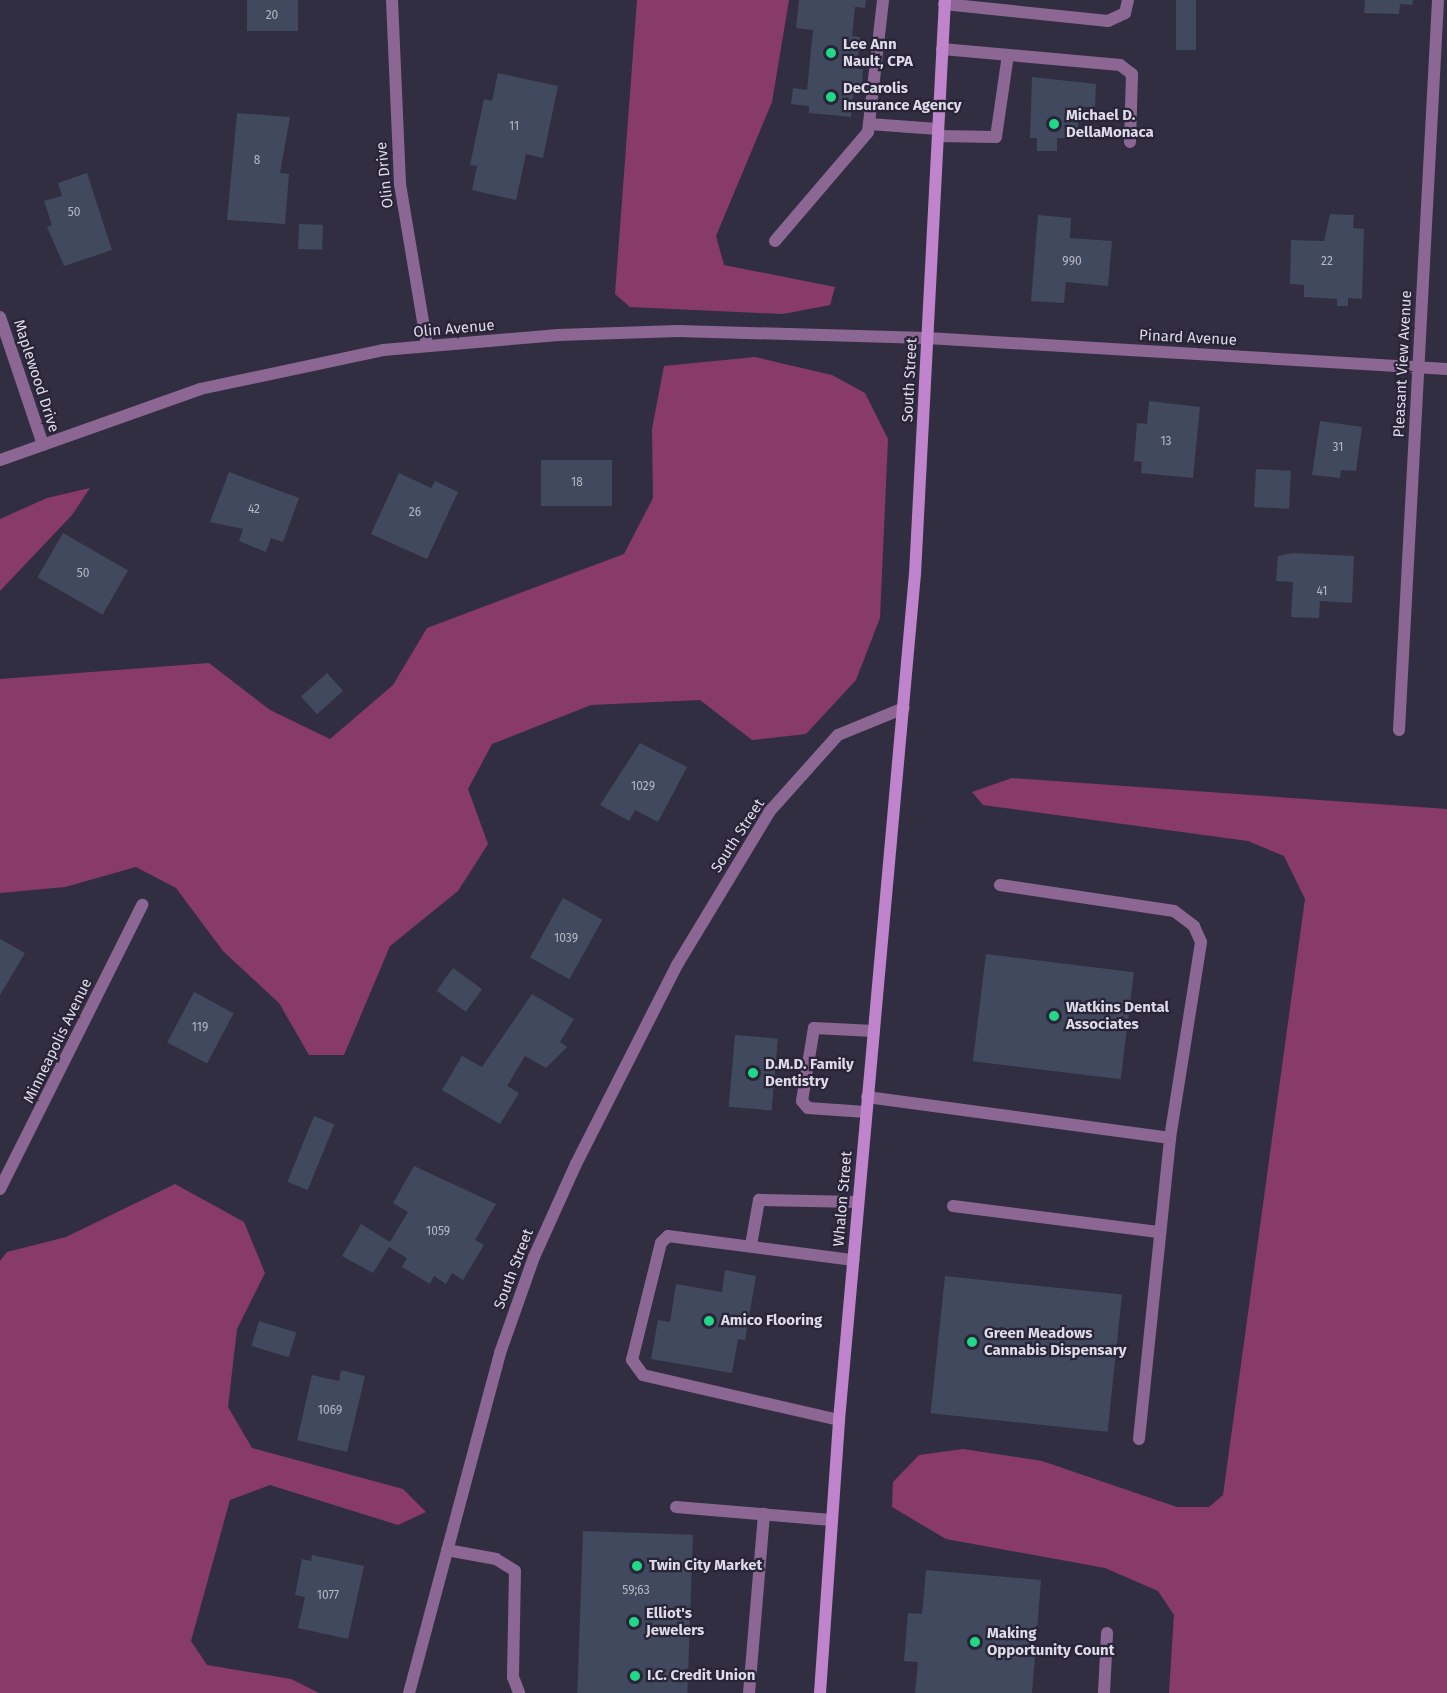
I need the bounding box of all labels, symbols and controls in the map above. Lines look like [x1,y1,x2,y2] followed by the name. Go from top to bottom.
[266,9,278,23] house number: 20
[843,35,913,70] place label: Lee Ann Nault, CPA
[824,46,838,60] marker: Lee Ann Nault, CPA
[843,79,962,114] place label: DeCarolis Insurance Agency
[824,90,838,104] marker: DeCarolis Insurance Agency
[1066,106,1154,141] place label: Michael D. DellaMonaca
[1047,117,1061,131] marker: Michael D. DellaMonaca
[509,120,519,134] house number: 11
[373,141,397,209] street label: Olin Drive
[254,154,260,168] house number: 8
[68,206,80,220] house number: 50
[1062,255,1082,269] house number: 990
[1321,255,1333,269] house number: 22
[1390,290,1416,438] street label: Pleasant View Avenue
[413,316,495,342] street label: Olin Avenue
[9,317,63,435] street label: Maplewood Drive
[1139,326,1237,350] street label: Pinard Avenue
[899,337,921,423] street label: South Street
[1160,435,1172,449] house number: 13
[1333,441,1343,455] house number: 31
[571,476,583,490] house number: 18
[248,503,260,517] house number: 42
[409,506,421,520] house number: 26
[77,567,89,581] house number: 50
[1317,585,1327,599] house number: 41
[631,780,655,794] house number: 1029
[707,796,769,876] street label: South Street
[554,932,578,946] house number: 1039
[20,976,96,1106] street label: Minneapolis Avenue
[1066,998,1169,1033] place label: Watkins Dental Associates
[1047,1009,1061,1023] marker: Watkins Dental Associates
[192,1021,208,1035] house number: 119
[765,1055,854,1090] place label: D.M.D. Family Dentistry
[746,1066,760,1080] marker: D.M.D. Family Dentistry
[830,1151,856,1247] street label: Whalon Street
[426,1225,450,1239] house number: 1059
[490,1226,538,1312] street label: South Street
[721,1312,822,1330] place label: Amico Flooring
[702,1314,716,1328] marker: Amico Flooring
[984,1324,1126,1359] place label: Green Meadows Cannabis Dispensary
[965,1335,979,1349] marker: Green Meadows Cannabis Dispensary
[318,1404,342,1418] house number: 1069
[649,1557,762,1575] place label: Twin City Market
[630,1559,644,1573] marker: Twin City Market
[622,1584,650,1598] house number: 59;63
[317,1589,339,1603] house number: 1077
[646,1604,704,1639] place label: Elliot's Jewelers
[627,1615,641,1629] marker: Elliot's Jewelers
[987,1624,1114,1659] place label: Making Opportunity Count
[968,1635,982,1649] marker: Making Opportunity Count
[647,1667,755,1685] place label: I.C. Credit Union
[628,1669,642,1683] marker: I.C. Credit Union

